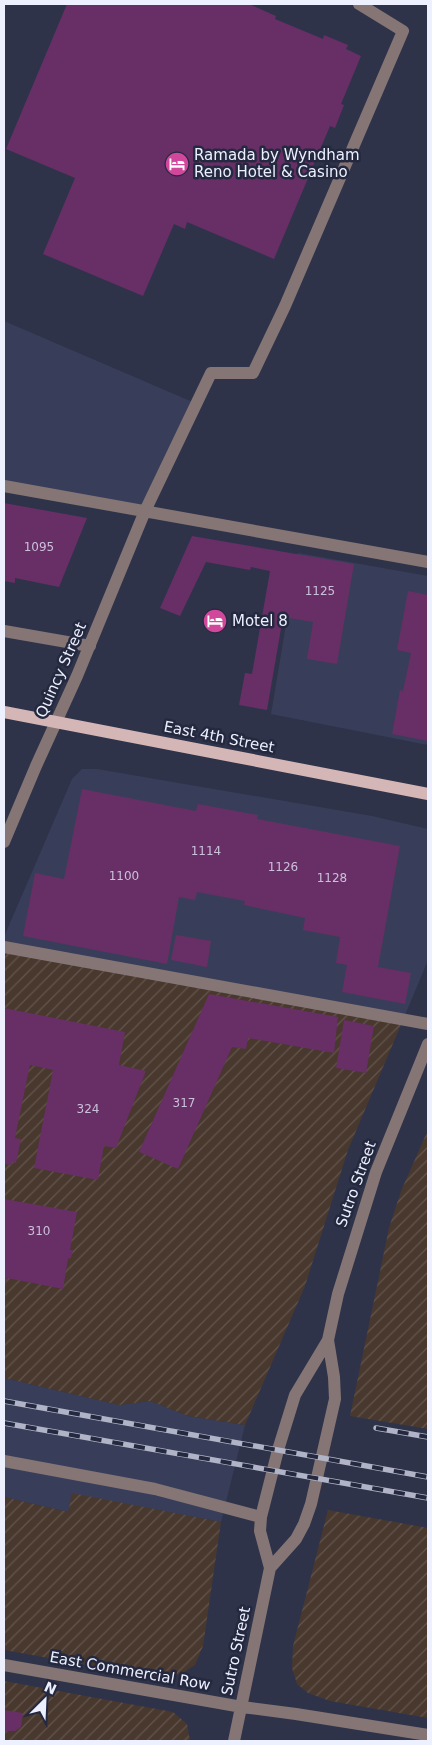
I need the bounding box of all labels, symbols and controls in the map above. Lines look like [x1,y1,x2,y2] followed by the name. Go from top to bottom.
[194,146,360,181] place label: Ramada by Wyndham Reno Hotel & Casino
[164,151,190,177] hotel icon: Ramada by Wyndham Reno Hotel & Casino
[24,540,54,554] house number: 1095
[305,584,335,598] house number: 1125
[202,608,228,634] hotel icon: Motel 8
[232,612,288,630] place label: Motel 8
[32,619,90,720] street label: Quincy Street
[162,717,276,757] street label: East 4th Street
[191,844,221,858] house number: 1114
[268,860,298,874] house number: 1126
[109,869,139,883] house number: 1100
[317,871,347,885] house number: 1128
[173,1096,195,1110] house number: 317
[77,1102,99,1116] house number: 324
[332,1138,380,1229] street label: Sutro Street
[28,1224,50,1238] house number: 310
[218,1605,254,1697] street label: Sutro Street
[48,1648,212,1694] street label: East Commercial Row
[20,1675,70,1725] north arrow
[42,1678,59,1698] text: N

